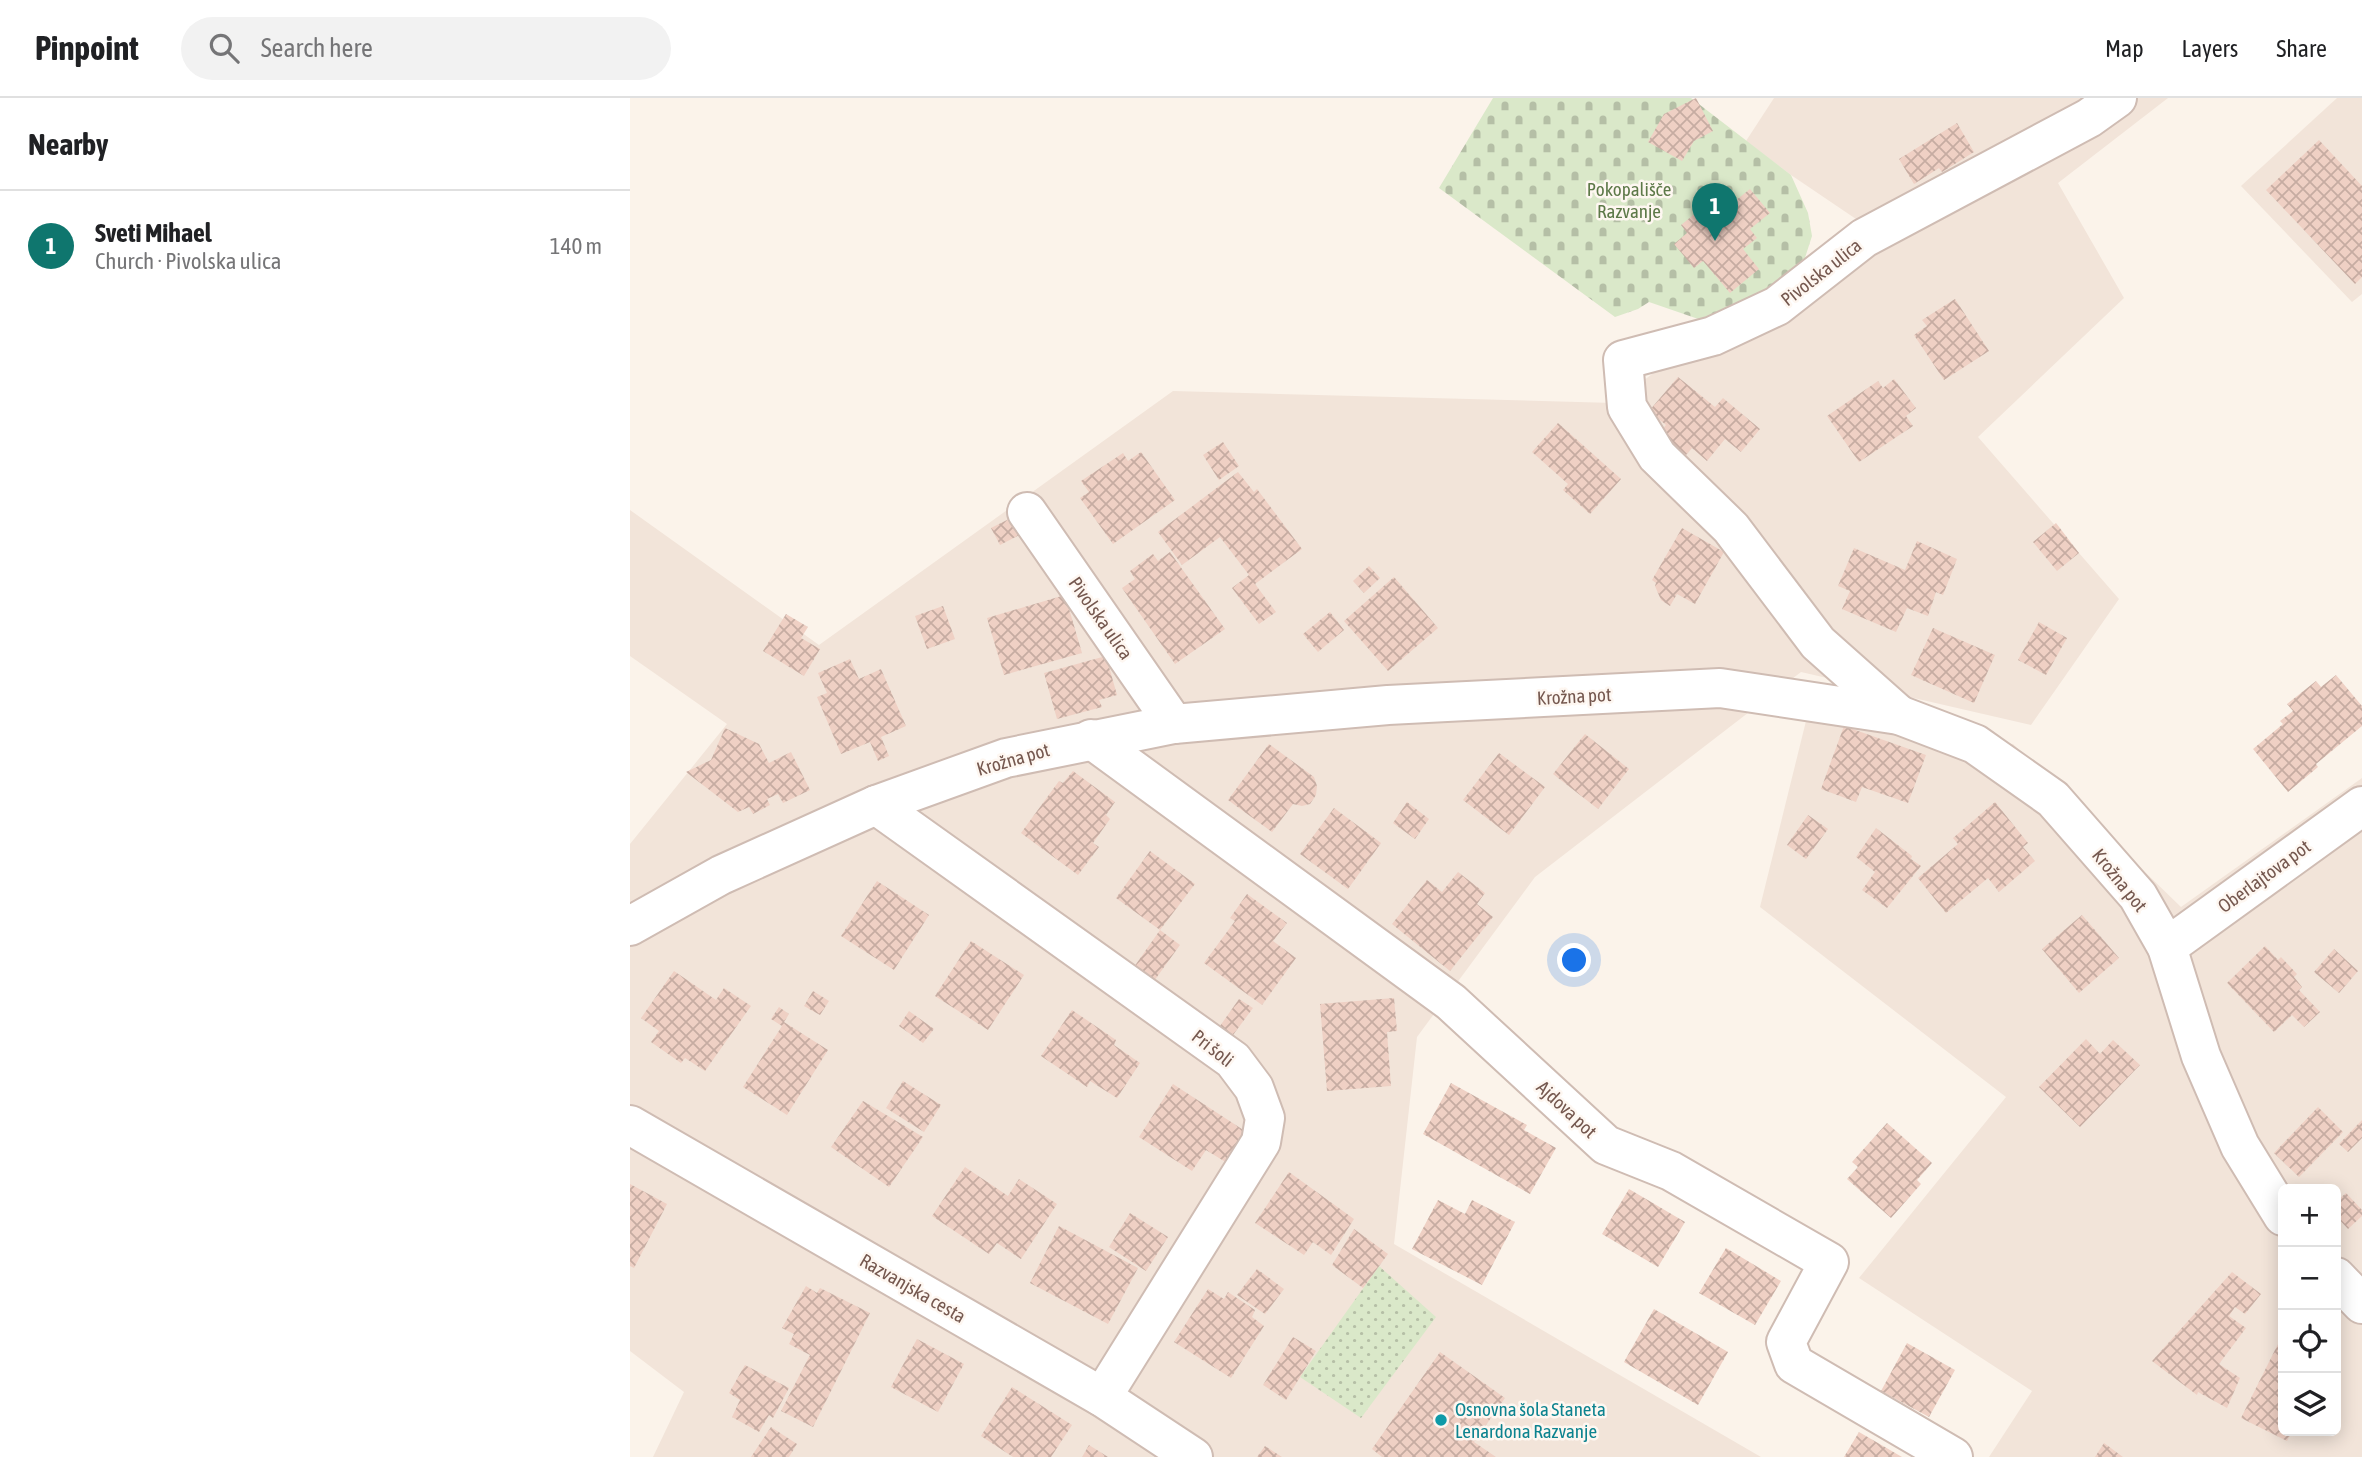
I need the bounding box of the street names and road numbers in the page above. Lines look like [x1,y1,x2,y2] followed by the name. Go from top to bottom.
[1776,234,1866,310] street label: Pivolska ulica
[1064,572,1138,664] street label: Pivolska ulica
[1536,683,1612,709] street label: Krožna pot
[974,738,1052,780] street label: Krožna pot
[2213,835,2315,917] street label: Oberlajtova pot
[2088,844,2152,916] street label: Krožna pot
[1188,1025,1238,1071] street label: Pri šoli
[1532,1076,1602,1142] street label: Ajdova pot
[856,1249,970,1327] street label: Razvanjska cesta

